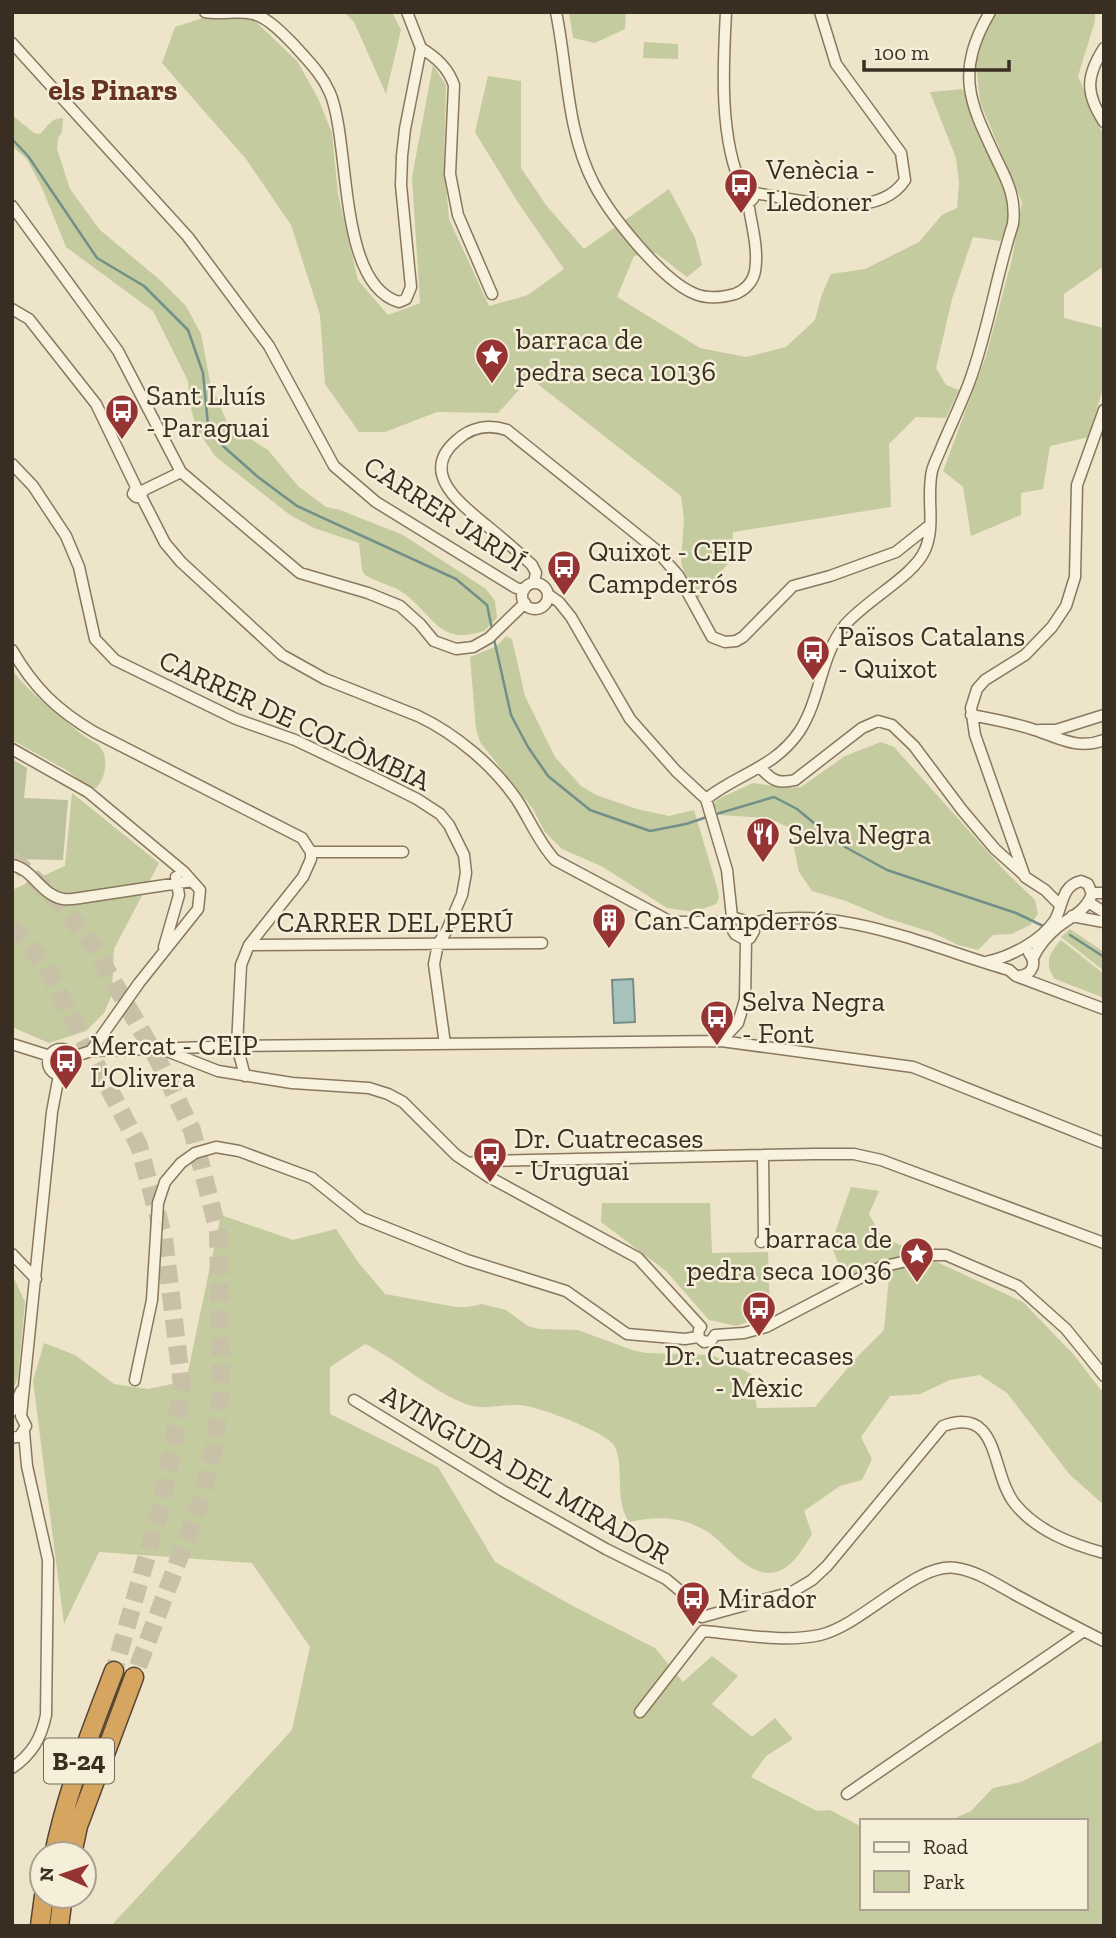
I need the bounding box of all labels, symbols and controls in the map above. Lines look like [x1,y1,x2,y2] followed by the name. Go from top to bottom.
[864,28,1009,72] scale bar
[874,40,929,65] text: 100 m
[48,72,178,108] district label: els Pinars
[765,153,875,218] place label: Venècia - Lledoner
[722,166,760,215] bus stop icon: Venècia - Lledoner
[515,323,716,388] place label: barraca de pedra seca 10136
[473,336,511,385] place icon: barraca de pedra seca 10136
[146,379,269,444] place label: Sant Lluís - Paraguai
[103,392,141,441] bus stop icon: Sant Lluís - Paraguai
[358,449,532,578] street label: CARRER JARDÍ
[588,535,753,600] place label: Quixot - CEIP Campderrós
[545,548,583,597] bus stop icon: Quixot - CEIP Campderrós
[838,620,1025,685] place label: Països Catalans - Quixot
[794,633,832,682] bus stop icon: Països Catalans - Quixot
[154,643,436,798] street label: CARRER DE COLÒMBIA
[744,815,782,864] restaurant icon: Selva Negra
[788,818,932,851] place label: Selva Negra
[590,901,628,950] building icon: Can Campderrós
[634,904,838,937] place label: Can Campderrós
[276,906,514,939] street label: CARRER DEL PERÚ
[742,985,886,1050] place label: Selva Negra - Font
[698,998,736,1047] bus stop icon: Selva Negra - Font
[90,1029,258,1094] place label: Mercat - CEIP L'Olivera
[47,1042,85,1091] bus stop icon: Mercat - CEIP L'Olivera
[514,1122,704,1187] place label: Dr. Cuatrecases - Uruguai
[471,1135,509,1184] bus stop icon: Dr. Cuatrecases - Uruguai
[687,1222,892,1287] place label: barraca de pedra seca 10036
[898,1235,936,1284] place icon: barraca de pedra seca 10036
[740,1289,778,1338] bus stop icon: Dr. Cuatrecases - Mèxic
[664,1339,854,1404] place label: Dr. Cuatrecases - Mèxic
[375,1378,676,1571] street label: AVINGUDA DEL MIRADOR
[674,1579,712,1628] bus stop icon: Mirador
[718,1582,817,1615] place label: Mirador
[44,1738,114,1784] road number: B-24
[860,1819,1088,1910] legend
[923,1834,969,1859] text: Road
[28,1840,98,1910] north arrow
[35,1867,58,1882] text: N
[923,1869,965,1894] text: Park

